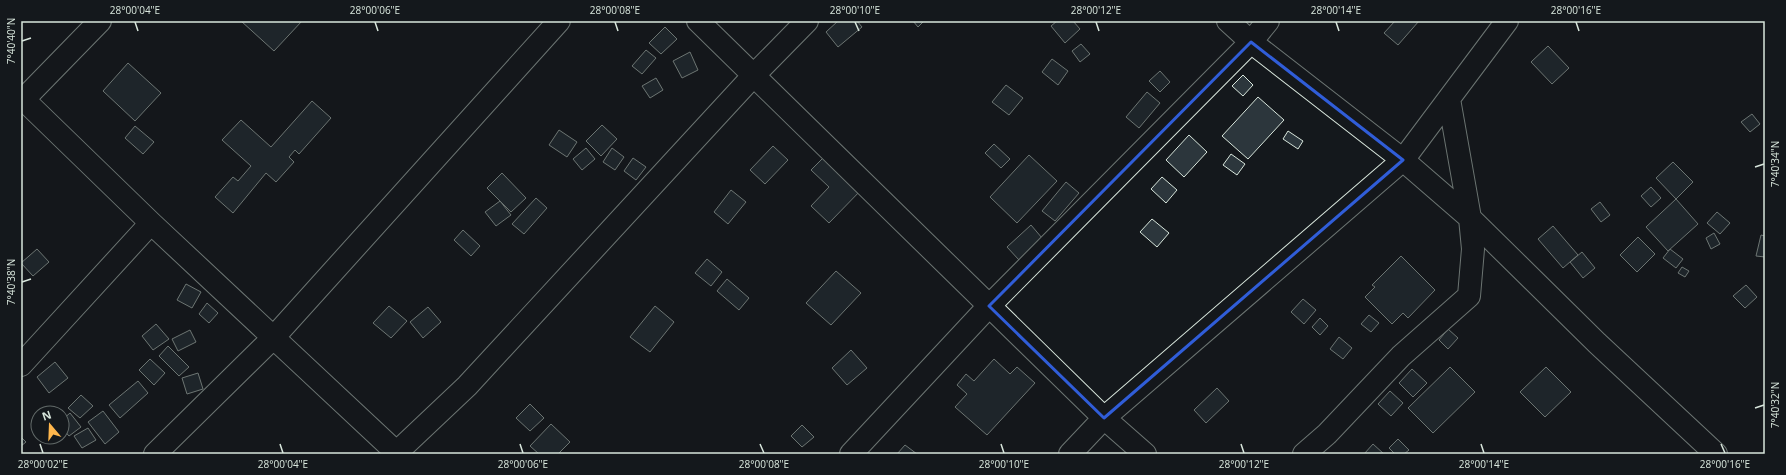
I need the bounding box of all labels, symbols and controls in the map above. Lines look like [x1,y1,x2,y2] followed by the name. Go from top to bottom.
[110,3,160,17] text: 28°00'04"E
[350,3,400,17] text: 28°00'06"E
[590,3,640,17] text: 28°00'08"E
[830,3,880,17] text: 28°00'10"E
[1071,3,1121,17] text: 28°00'12"E
[1311,3,1361,17] text: 28°00'14"E
[1551,3,1601,17] text: 28°00'16"E
[4,18,18,64] text: 7°40'40"N
[1768,141,1782,187] text: 7°40'34"N
[4,259,18,305] text: 7°40'38"N
[1768,382,1782,428] text: 7°40'32"N
[30,405,70,445] north arrow
[40,407,53,424] text: N
[18,457,68,471] text: 28°00'02"E
[258,457,308,471] text: 28°00'04"E
[498,457,548,471] text: 28°00'06"E
[739,457,789,471] text: 28°00'08"E
[979,457,1029,471] text: 28°00'10"E
[1219,457,1269,471] text: 28°00'12"E
[1459,457,1509,471] text: 28°00'14"E
[1700,457,1750,471] text: 28°00'16"E

